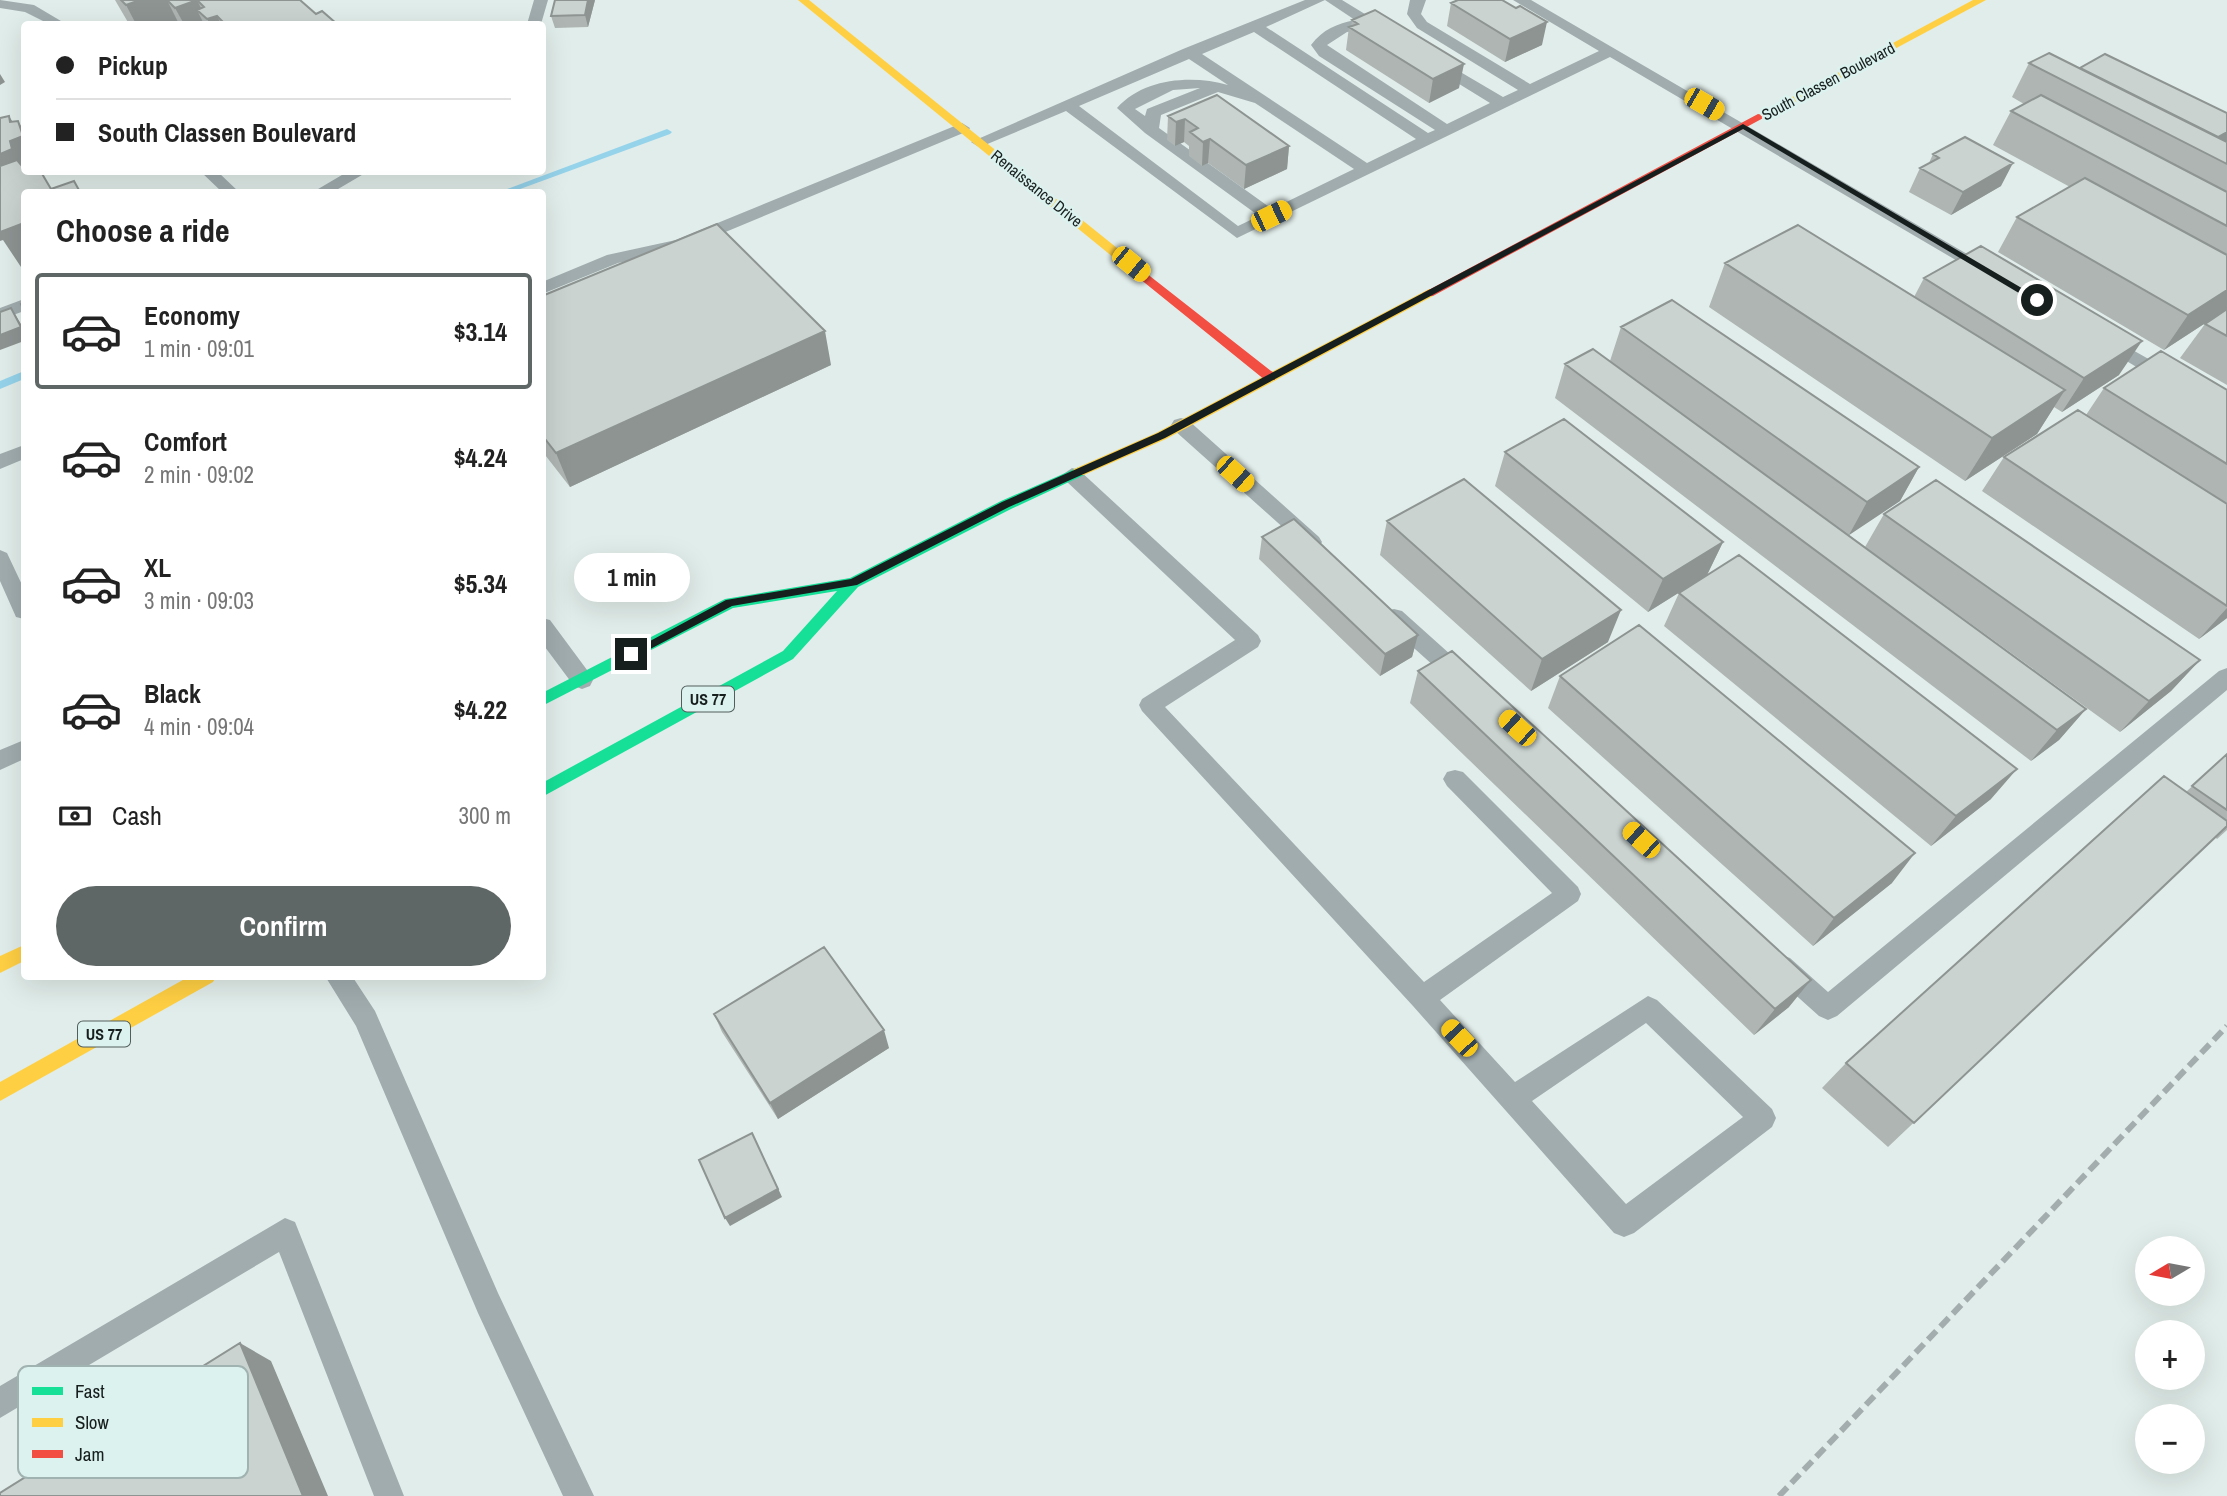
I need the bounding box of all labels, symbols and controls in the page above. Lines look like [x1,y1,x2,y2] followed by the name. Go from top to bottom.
[1757,37,1899,125] street label: South Classen Boulevard
[98,48,168,83] text: Pickup
[1681,84,1728,124] car
[98,115,356,150] text: South Classen Boulevard
[987,144,1087,232] street label: Renaissance Drive
[1248,197,1295,235] car
[56,209,230,252] text: Choose a ride
[1109,243,1154,285] car
[2021,284,2053,316] route start
[144,298,240,333] text: Economy
[60,300,123,363] icon: car
[454,314,507,349] text: $3.14
[144,333,254,364] text: 1 min · 09:01
[144,424,227,459] text: Comfort
[60,426,123,489] icon: car
[454,440,507,475] text: $4.24
[1213,452,1258,496] car
[144,459,254,490] text: 2 min · 09:02
[144,550,171,585] text: XL
[60,552,123,615] icon: car
[573,552,689,602] callout: 1 min
[607,562,657,593] text: 1 min
[454,566,507,601] text: $5.34
[144,585,254,616] text: 3 min · 09:03
[615,638,647,670] route end
[144,676,201,711] text: Black
[60,678,123,741] icon: car
[682,686,734,712] road number: US 77
[454,692,507,727] text: $4.22
[1495,706,1540,750] car
[144,711,254,742] text: 4 min · 09:04
[56,797,94,835] icon: cash
[112,798,162,833] text: Cash
[459,800,511,831] text: 300 m
[1619,818,1664,862] car
[56,886,511,966] button: Confirm
[1437,1015,1482,1061] car
[78,1022,130,1046] road number: US 77
[2135,1236,2205,1306] north arrow
[2135,1236,2205,1474] map controls
[2135,1320,2205,1390] button: +
[18,1366,248,1478] legend
[75,1378,105,1404] text: Fast
[2135,1404,2205,1474] button: −
[75,1409,110,1435] text: Slow
[75,1441,104,1467] text: Jam

